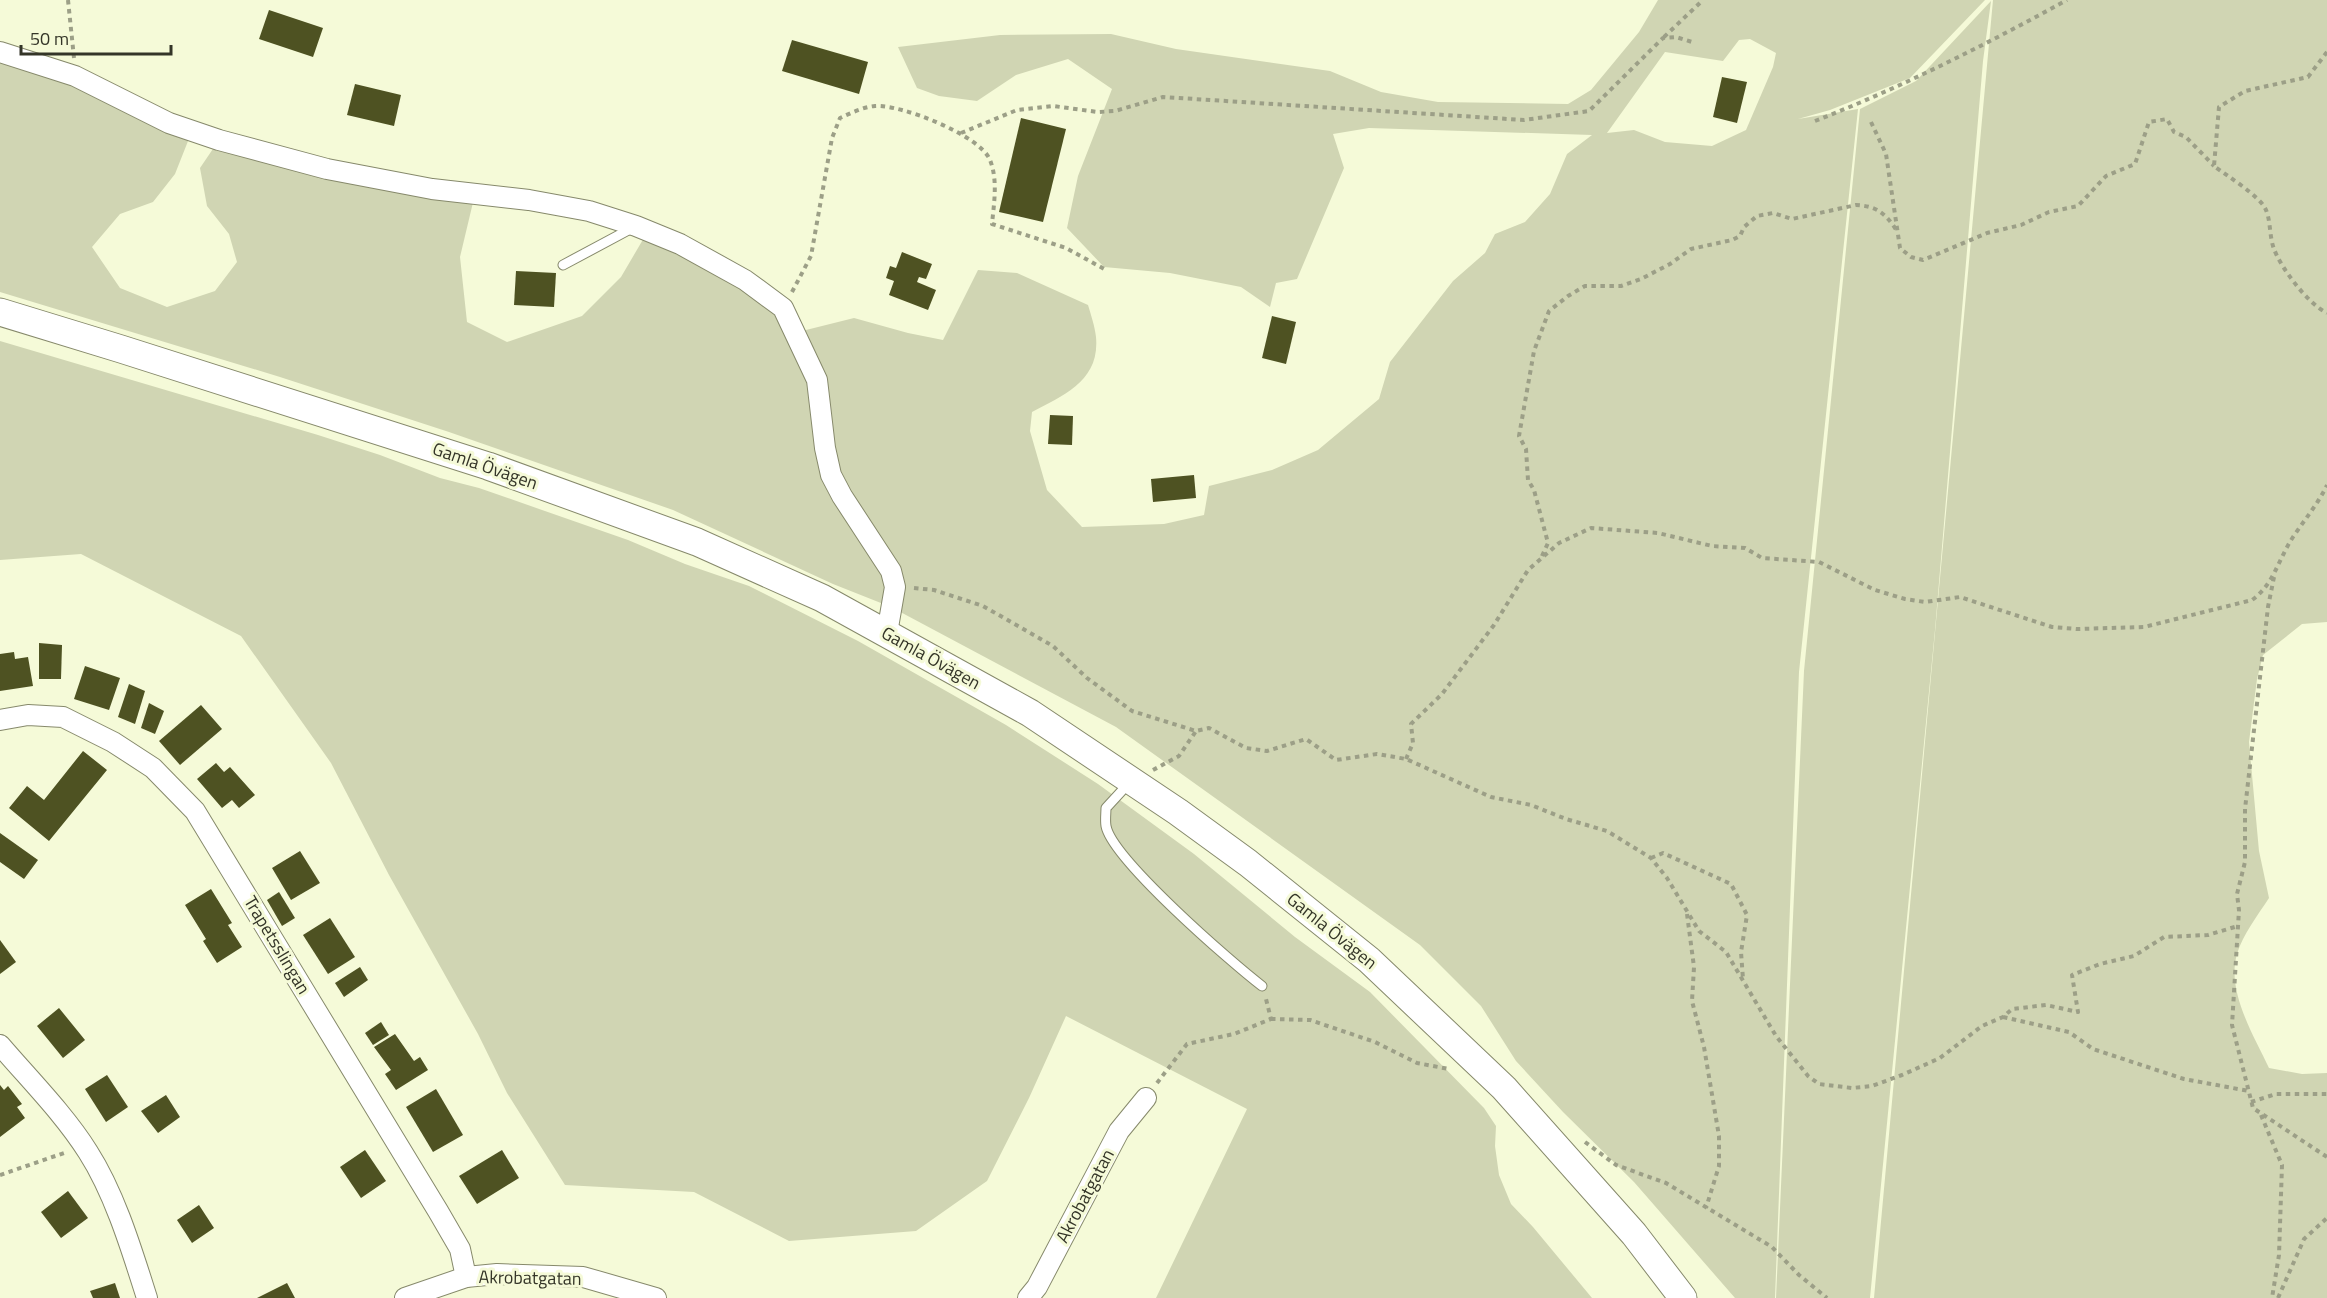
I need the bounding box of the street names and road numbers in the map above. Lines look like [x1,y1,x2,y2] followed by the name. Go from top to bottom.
[429,435,541,496] street label: Gamla Övägen
[877,619,986,696] street label: Gamla Övägen
[1281,886,1383,976] street label: Gamla Övägen
[237,890,317,999] street label: Trapetsslingan
[1048,1144,1121,1248] street label: Akrobatgatan
[478,1263,582,1292] street label: Akrobatgatan

